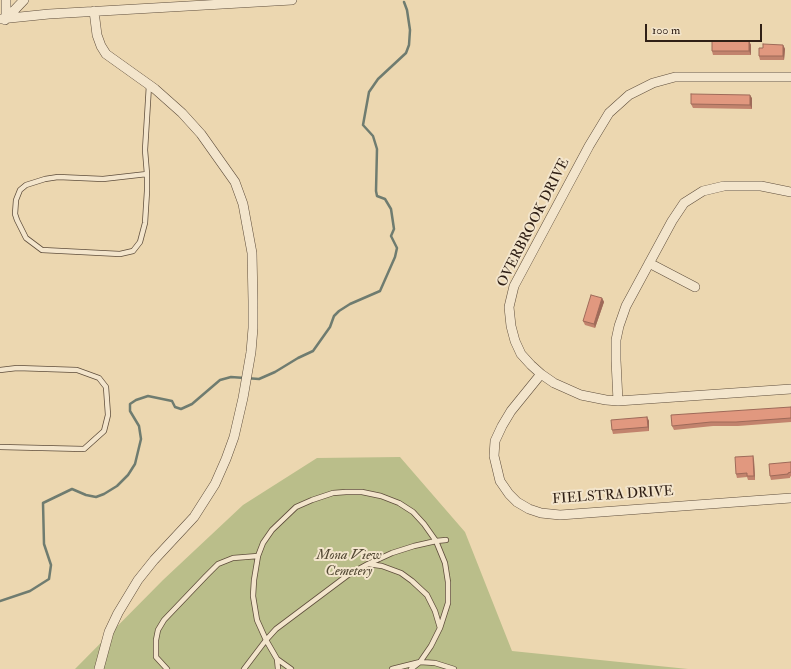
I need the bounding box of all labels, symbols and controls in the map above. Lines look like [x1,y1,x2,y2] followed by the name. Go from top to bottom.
[647,16,764,42] scale bar
[652,23,680,38] text: 100 m
[494,156,574,290] street label: OVERBROOK DRIVE
[552,483,674,509] street label: FIELSTRA DRIVE
[316,548,382,580] park label: Mona View Cemetery

